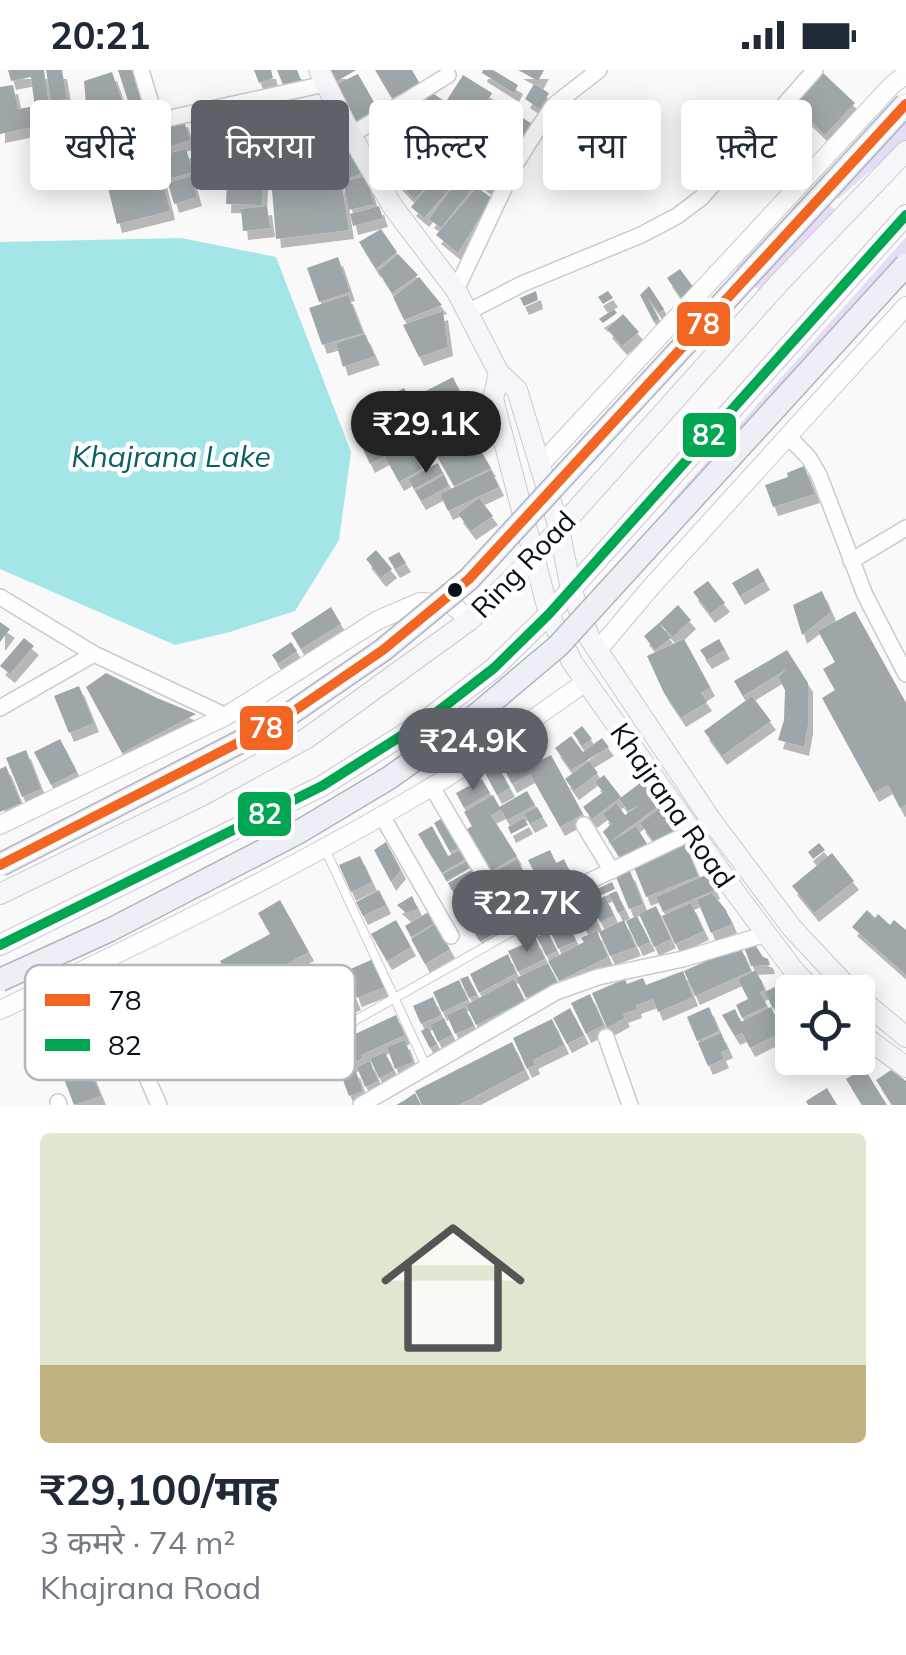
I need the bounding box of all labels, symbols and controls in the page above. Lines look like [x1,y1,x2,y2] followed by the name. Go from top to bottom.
[50,11,151,59] text: 20:21
[30,100,171,190] chip: खरीदें
[191,100,349,190] chip: किराया
[369,100,523,190] chip: फ़िल्टर
[543,100,661,190] chip: नया
[681,100,812,190] chip: फ़्लैट
[675,300,732,348] line badge: 78
[686,306,720,341] text: 78
[345,391,507,476] pin: ₹29.1K
[373,403,479,443] text: ₹29.1K
[681,411,738,459] line badge: 82
[692,417,726,452] text: 82
[71,437,271,475] water label: Khajrana Lake
[463,503,583,625] street label: Ring Road
[445,580,465,600] unlabelled marker
[238,704,295,752] line badge: 78
[392,708,554,793] pin: ₹24.9K
[249,710,283,745] text: 78
[603,716,743,894] street label: Khajrana Road
[420,720,526,760] text: ₹24.9K
[236,790,293,838] line badge: 82
[248,796,282,831] text: 82
[446,870,608,955] pin: ₹22.7K
[474,882,580,922] text: ₹22.7K
[25,965,355,1080] legend
[775,975,875,1075] map controls
[775,975,875,1075] button: locate
[108,982,142,1017] text: 78
[108,1027,142,1062] text: 82
[363,1198,543,1378] icon: home
[40,1463,278,1516] text: ₹29,100/माह
[40,1522,235,1562] text: 3 कमरे · 74 m²
[40,1567,261,1607] text: Khajrana Road

